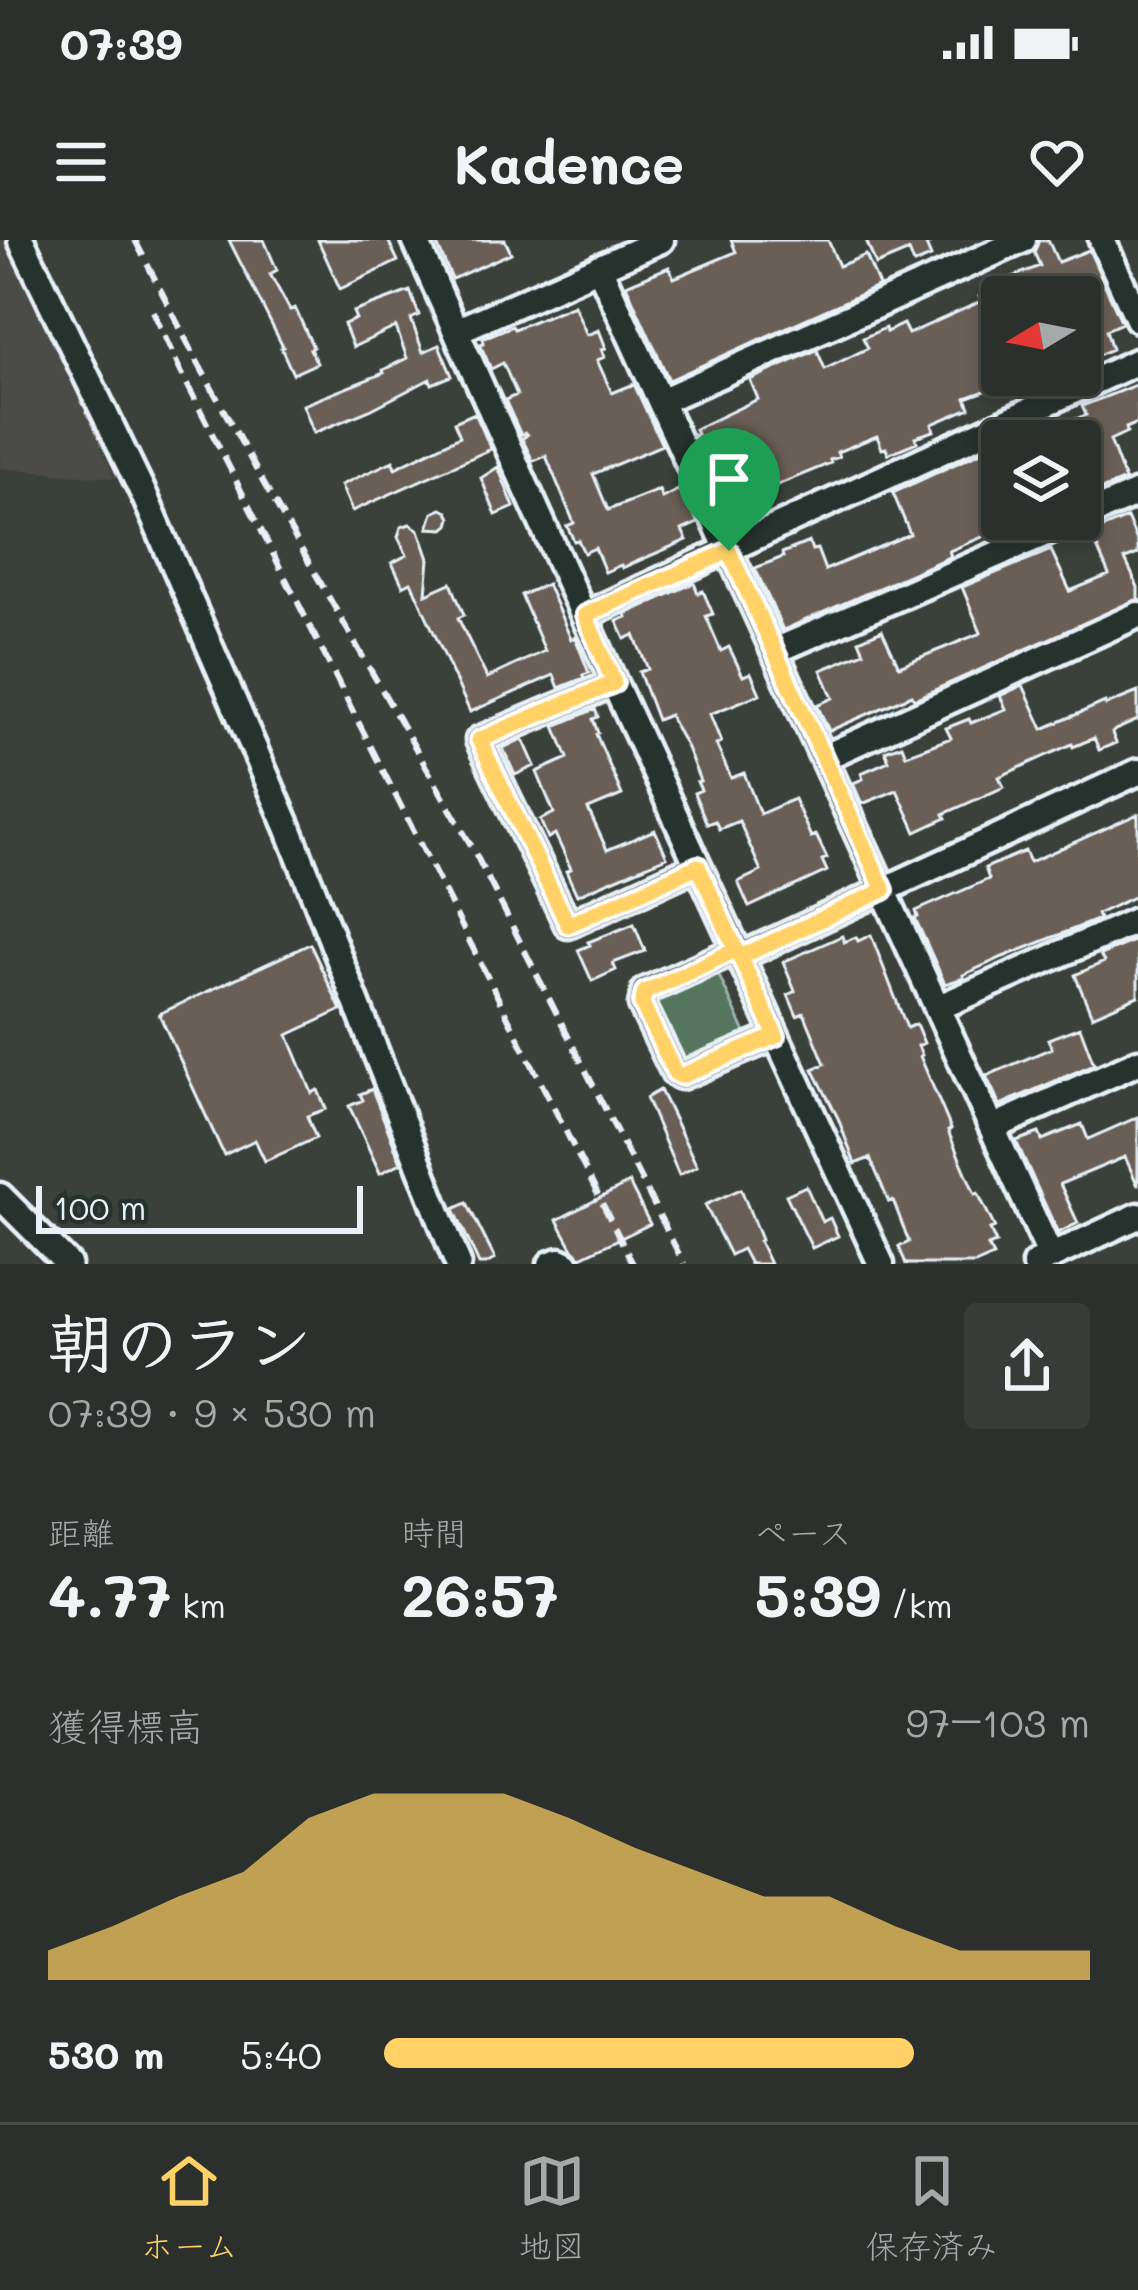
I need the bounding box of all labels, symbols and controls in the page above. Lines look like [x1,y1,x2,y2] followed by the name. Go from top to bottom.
[60,13,182,71] text: 07:39
[454,127,684,198] text: Kadence
[48,129,114,195] icon: menu
[1024,129,1090,195] icon: heart
[981,276,1101,396] north arrow
[981,276,1101,540] map controls
[981,420,1101,540] button: layers
[678,428,780,551] pin
[696,446,762,512] icon: arrive
[36,1180,363,1233] scale bar
[54,1185,146,1228] text: 100 m
[48,1298,312,1384] text: 朝のラン
[964,1303,1090,1429] button: share
[48,1386,376,1437] text: 07:39 · 9 × 530 m
[48,1510,114,1553] text: 距離
[401,1510,467,1553] text: 時間
[755,1510,852,1553] text: ペース
[48,1555,171,1633] text: 4.77
[401,1555,559,1633] text: 26:57
[755,1555,881,1633] text: 5:39
[171,1583,226,1626] text: km
[881,1583,953,1626] text: /km
[905,1696,1090,1747] text: 97–103 m
[48,1700,204,1751] text: 獲得標高
[48,2028,164,2079] text: 530 m
[240,2028,322,2079] text: 5:40
[140,2148,238,2268] tab: ホーム
[519,2148,585,2268] tab: 地図
[866,2148,998,2268] tab: 保存済み

